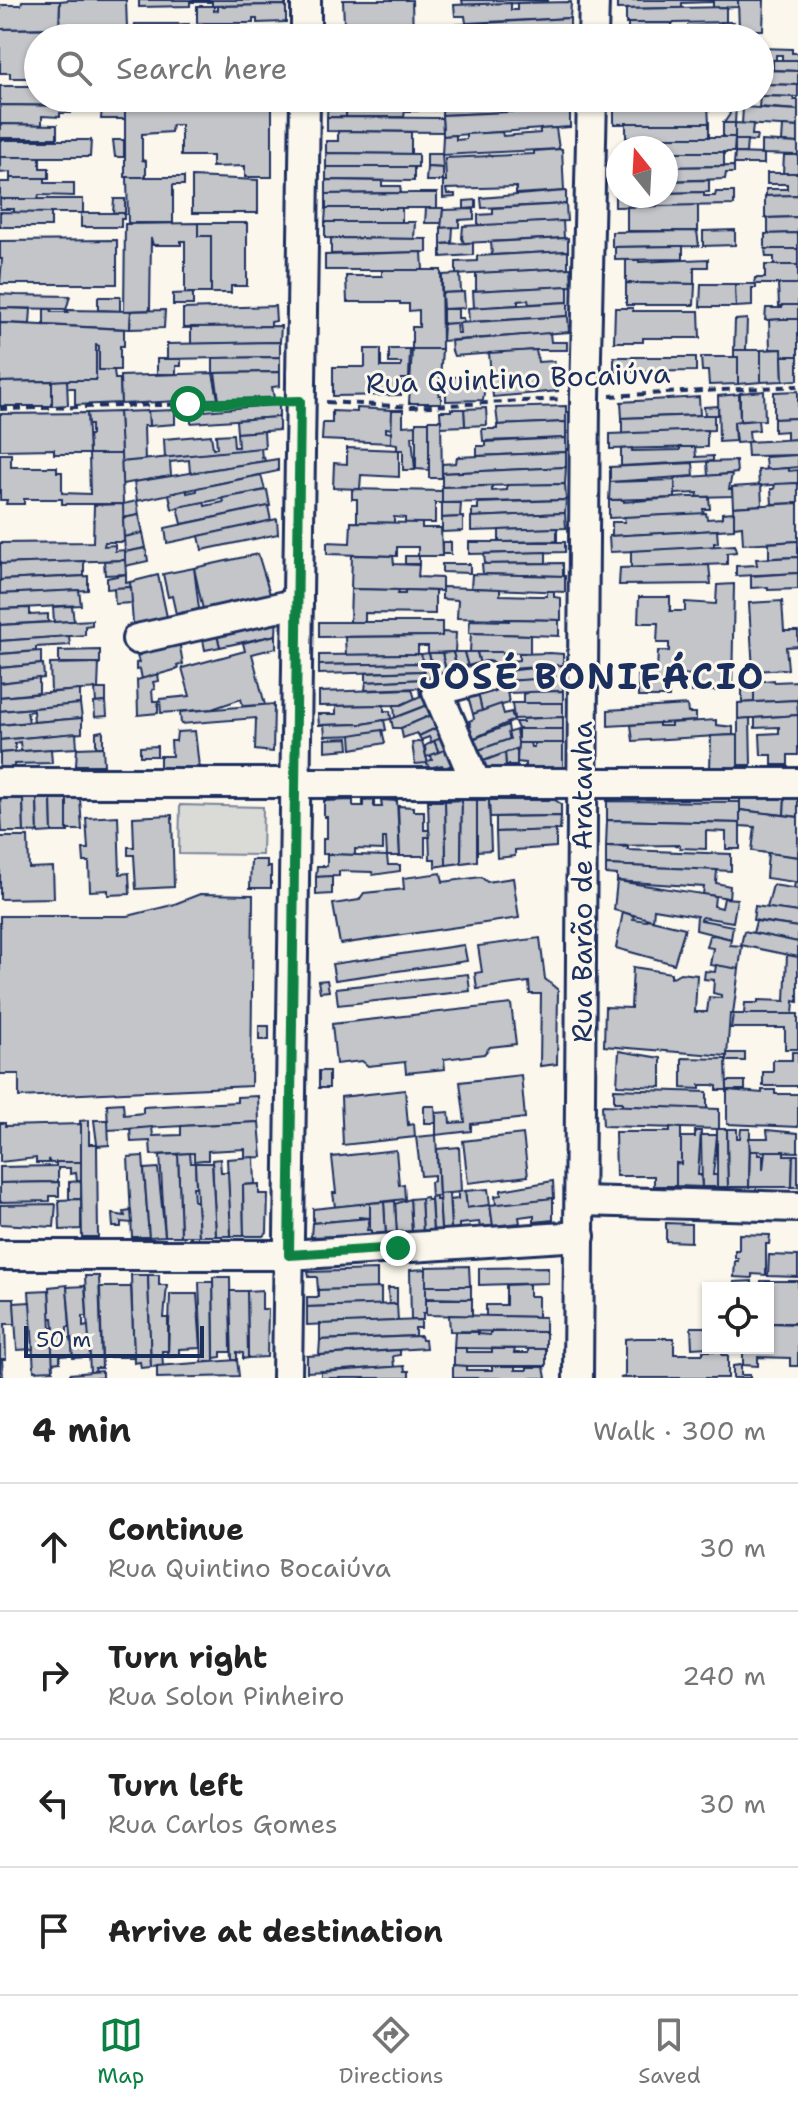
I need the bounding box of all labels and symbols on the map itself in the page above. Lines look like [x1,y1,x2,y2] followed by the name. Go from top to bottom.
[606,136,678,208] north arrow
[365,354,671,402] street label: Rua Quintino Bocaiúva
[170,386,206,422] route start
[419,651,765,701] district label: JOSÉ BONIFÁCIO
[563,721,601,1043] street label: Rua Barão de Aratanha
[380,1230,416,1266] route end
[24,1322,204,1358] scale bar

